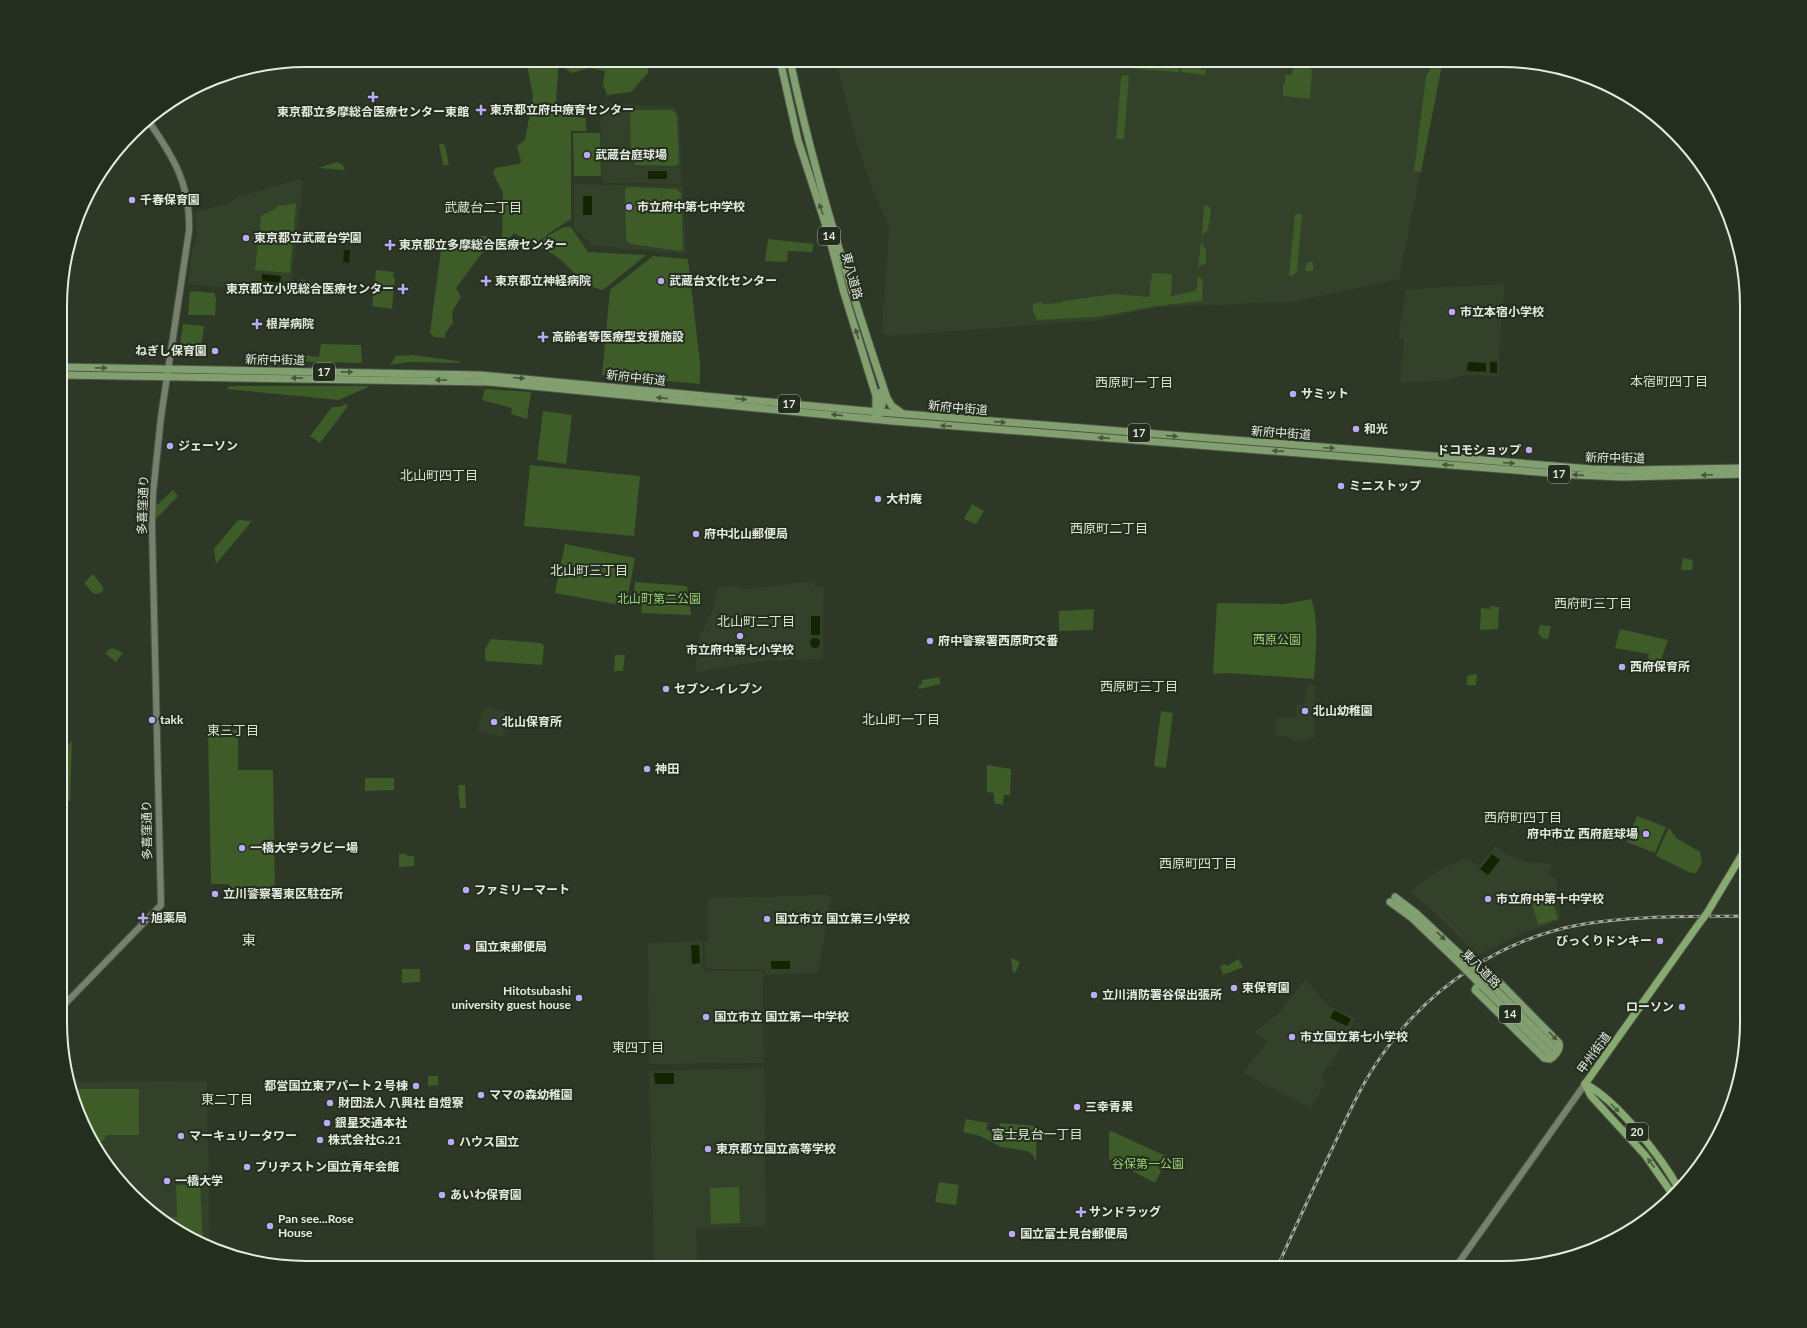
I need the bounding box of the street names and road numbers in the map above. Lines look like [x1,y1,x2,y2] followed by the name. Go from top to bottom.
[818,227,840,245] road number: 14
[839,251,866,301] street label: 東八道路
[245,351,305,368] street label: 新府中街道
[313,363,335,381] road number: 17
[605,367,667,388] street label: 新府中街道
[778,395,800,413] road number: 17
[927,397,989,418] street label: 新府中街道
[1251,423,1311,442] street label: 新府中街道
[1128,424,1150,442] road number: 17
[1585,449,1645,466] street label: 新府中街道
[1548,465,1570,483] road number: 17
[134,475,151,535] street label: 多喜窪通り
[138,800,155,860] street label: 多喜窪通り
[1459,946,1504,991] street label: 東八道路
[1499,1005,1521,1023] road number: 14
[1573,1029,1614,1077] street label: 甲州街道
[1626,1123,1648,1141] road number: 20

